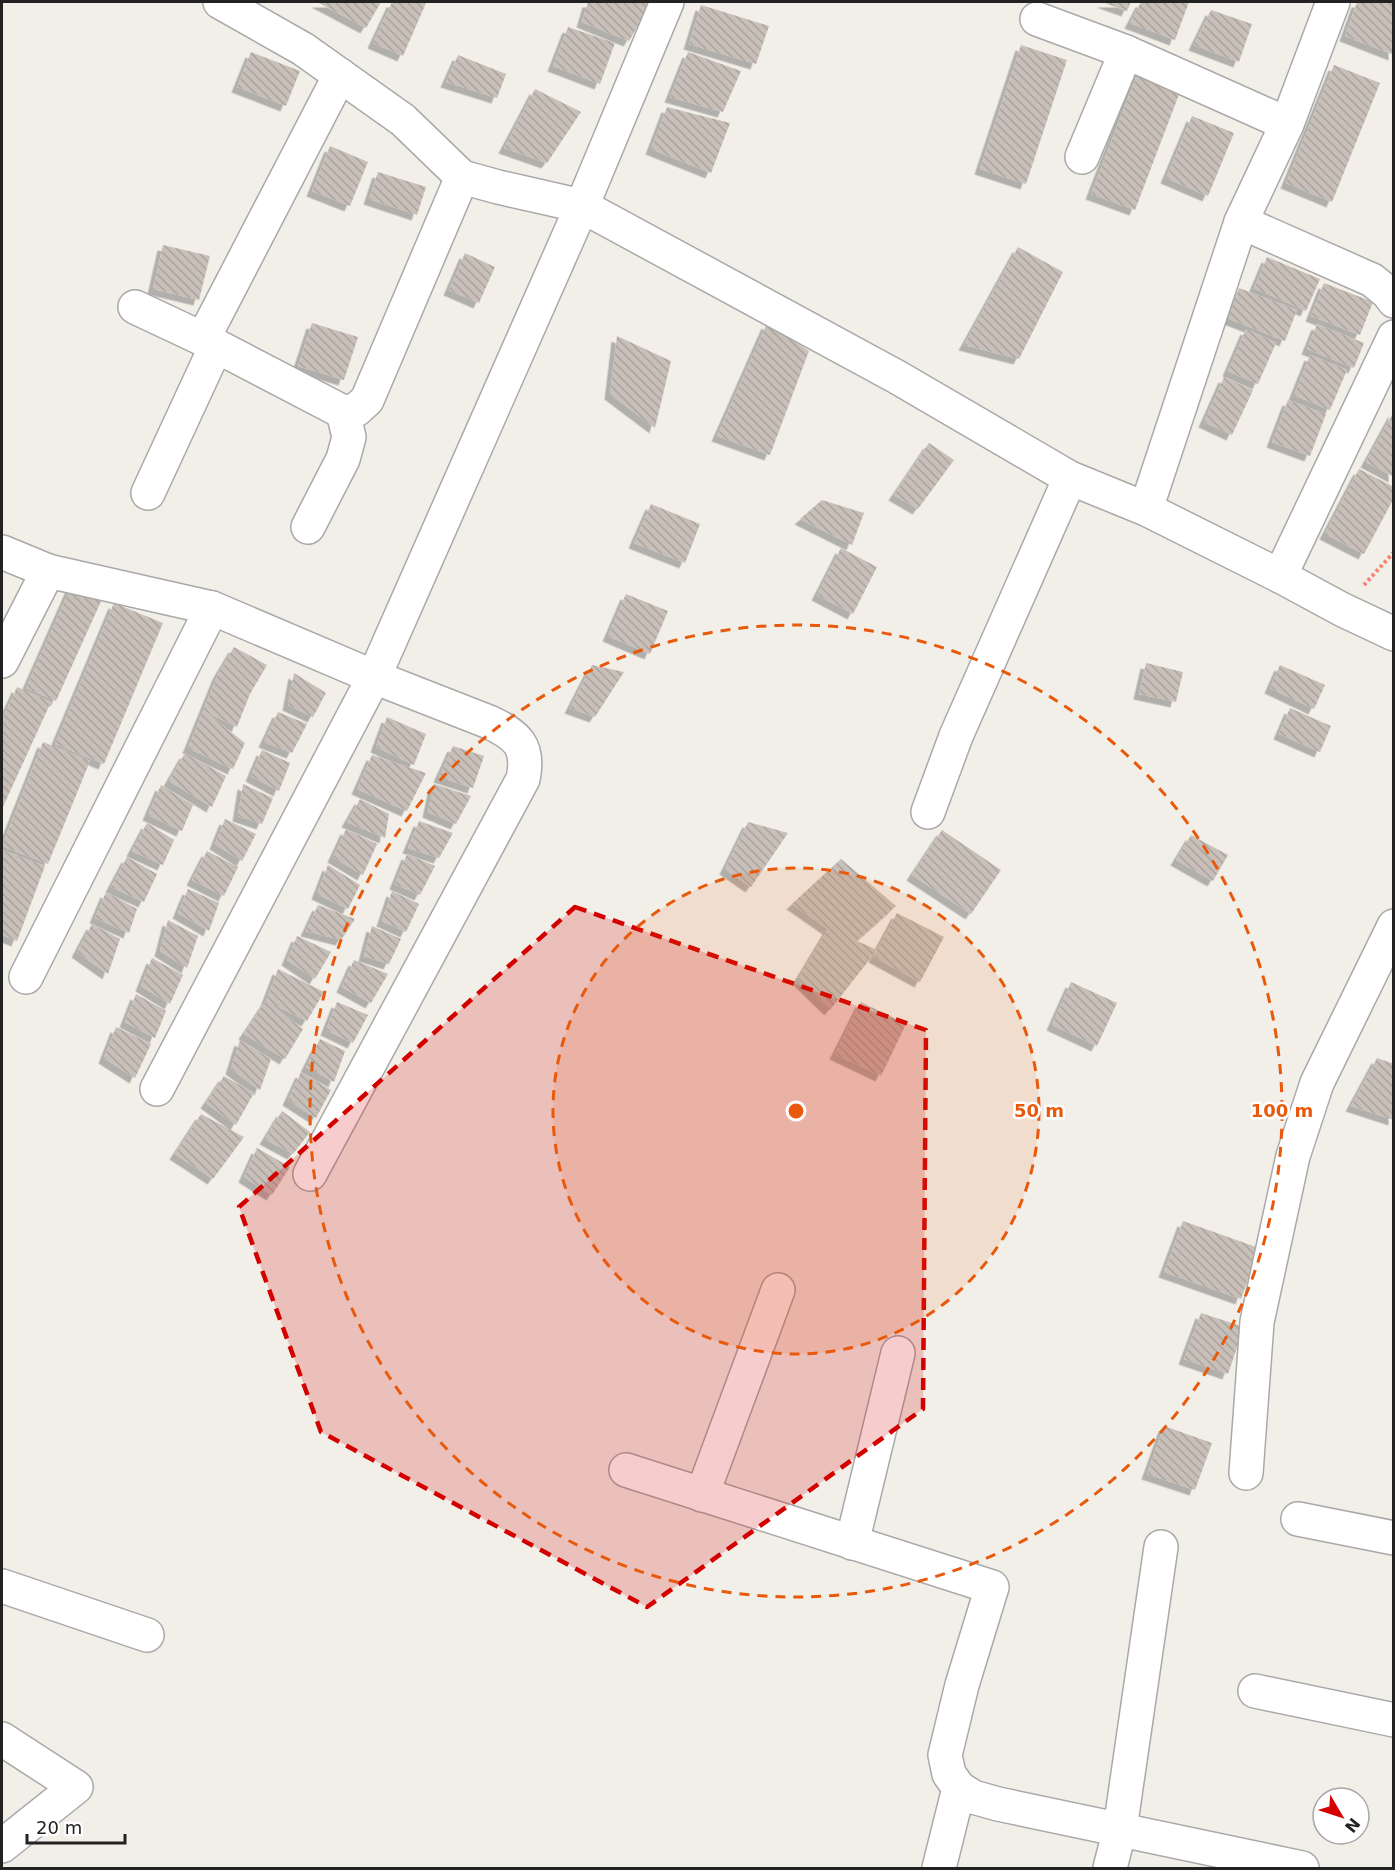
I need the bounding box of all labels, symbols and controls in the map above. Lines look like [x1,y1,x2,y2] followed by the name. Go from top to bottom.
[1014,1100,1064,1121] text: 50 m
[1251,1100,1313,1121] text: 100 m
[786,1101,806,1121] centre of rings
[1311,1786,1371,1846] north arrow
[27,1807,124,1845] scale bar
[1341,1814,1364,1836] text: N
[36,1817,82,1838] text: 20 m

